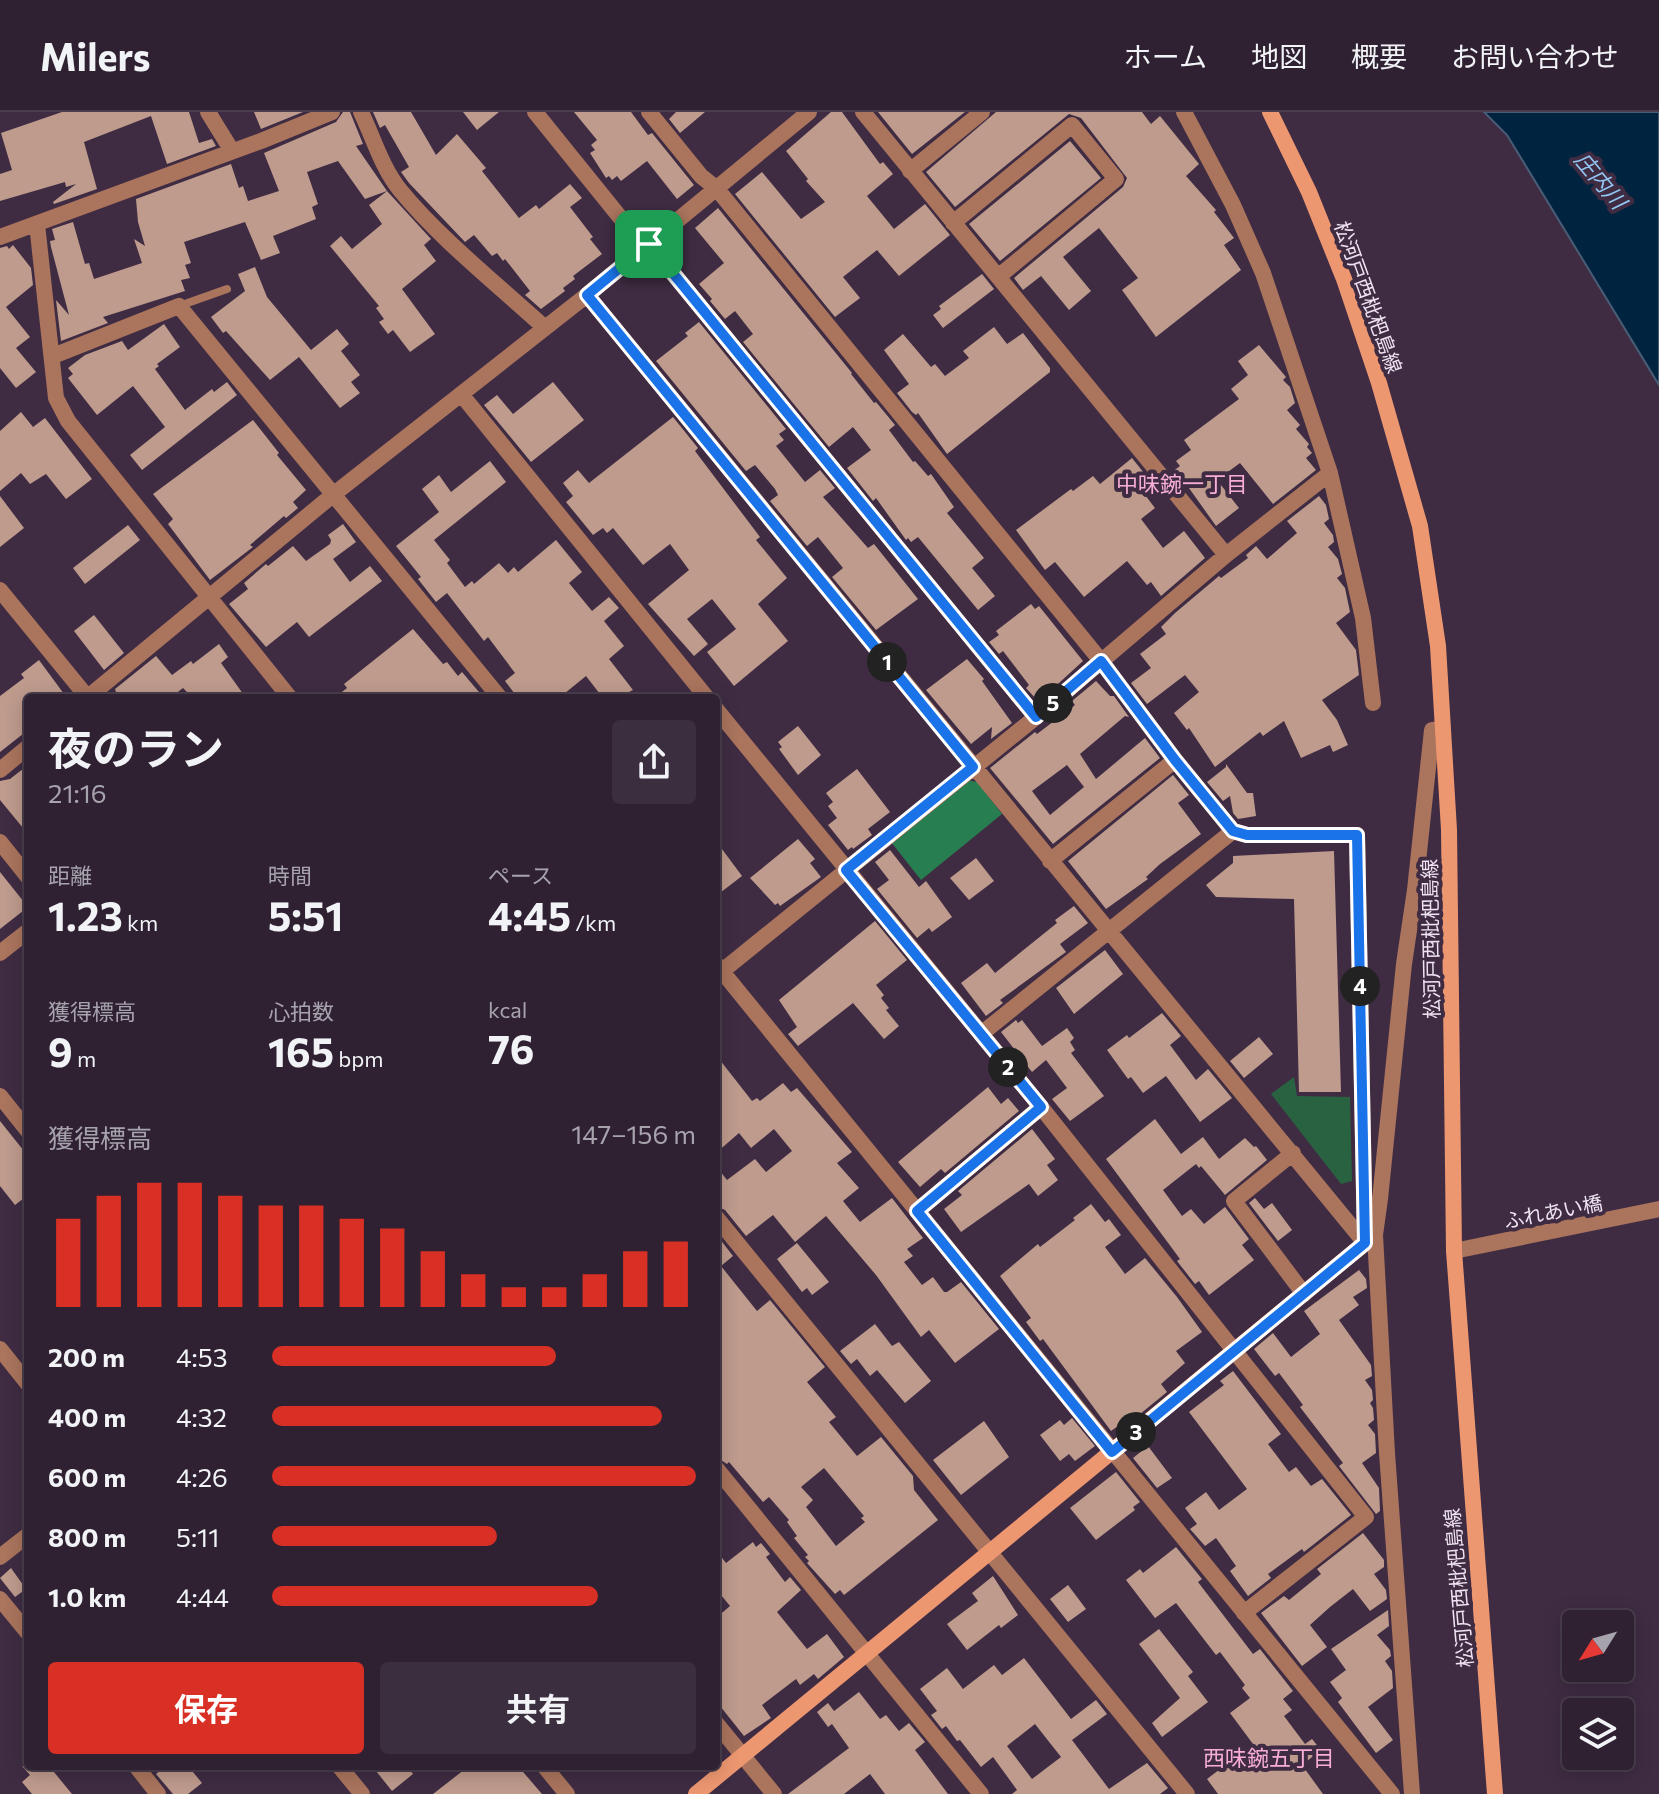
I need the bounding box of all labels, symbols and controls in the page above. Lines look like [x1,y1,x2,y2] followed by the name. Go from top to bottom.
[40,32,150,79] text: Milers
[1124,39,1207,73] text: ホーム
[1251,39,1307,73] text: 地図
[1351,39,1407,73] text: 概要
[1451,39,1619,73] text: お問い合わせ
[1569,146,1634,215] water label: 庄内川
[615,210,683,278] pin
[1330,218,1408,376] street label: 松河戸西枇杷島線
[627,222,671,266] icon: arrive
[1116,470,1248,497] district label: 中味鋺一丁目
[867,642,907,682] pin: 1
[882,648,892,675] text: 1
[1033,683,1073,723] pin: 5
[1047,689,1059,716] text: 5
[48,720,224,774] text: 夜のラン
[612,720,696,804] button: share
[48,777,107,808] text: 21:16
[1417,859,1443,1019] street label: 松河戸西枇杷島線
[48,862,92,889] text: 距離
[268,862,312,889] text: 時間
[488,862,553,889] text: ペース
[48,890,123,939] text: 1.23
[268,890,343,939] text: 5:51
[488,890,571,939] text: 4:45
[123,909,158,936] text: km
[571,909,616,936] text: /km
[1340,966,1380,1006] pin: 4
[1353,972,1367,999] text: 4
[488,996,527,1023] text: kcal
[48,998,136,1025] text: 獲得標高
[268,998,334,1025] text: 心拍数
[488,1023,534,1072] text: 76
[48,1026,73,1075] text: 9
[268,1026,334,1075] text: 165
[73,1045,96,1072] text: m
[334,1045,384,1072] text: bpm
[988,1047,1028,1087] pin: 2
[1002,1053,1014,1080] text: 2
[571,1118,696,1149] text: 147–156 m
[48,1122,152,1153] text: 獲得標高
[1502,1190,1604,1232] street label: ふれあい橋
[48,1341,125,1372] text: 200 m
[176,1341,228,1372] text: 4:53
[48,1401,126,1432] text: 400 m
[176,1401,227,1432] text: 4:32
[1116,1412,1156,1452] pin: 3
[1130,1418,1142,1445] text: 3
[48,1461,126,1492] text: 600 m
[176,1461,228,1492] text: 4:26
[1439,1507,1477,1669] street label: 松河戸西枇杷島線
[48,1521,126,1552] text: 800 m
[176,1521,219,1552] text: 5:11
[48,1581,126,1612] text: 1.0 km
[176,1581,229,1612] text: 4:44
[1562,1610,1634,1682] north arrow
[1562,1610,1634,1770] map controls
[48,1662,364,1754] button: 保存
[380,1662,696,1754] button: 共有
[1562,1698,1634,1770] button: layers
[1203,1744,1335,1771] district label: 西味鋺五丁目

